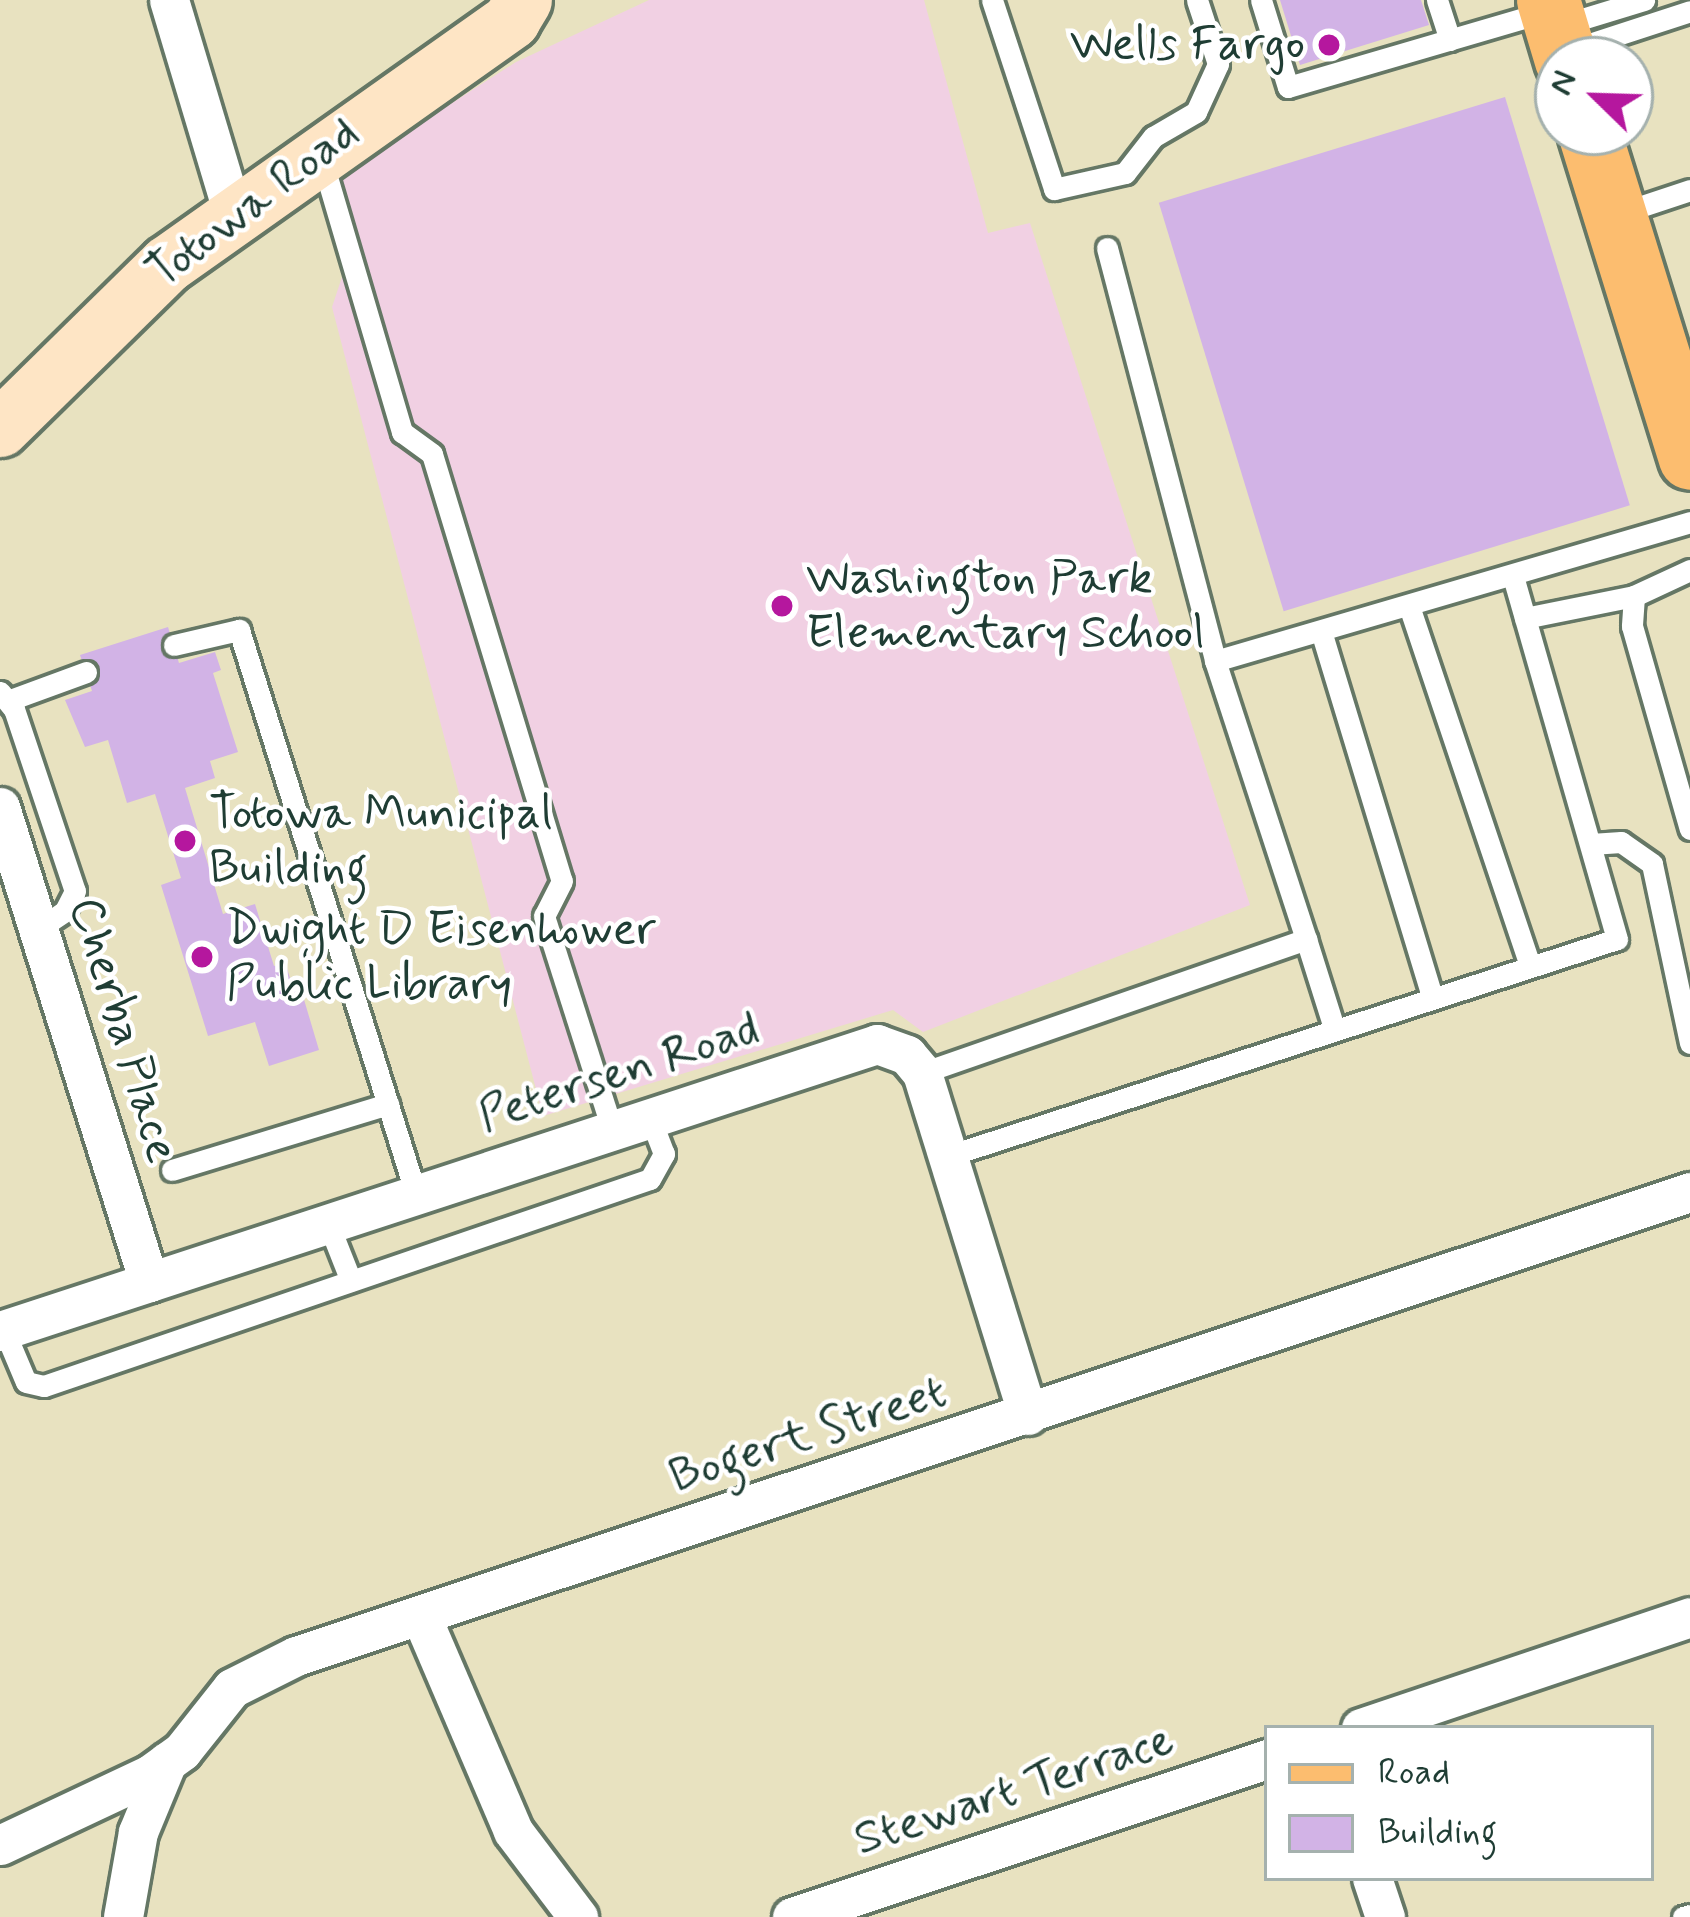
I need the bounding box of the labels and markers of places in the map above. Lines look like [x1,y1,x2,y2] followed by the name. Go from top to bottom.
[1073,16,1305,74] place label: Wells Fargo
[1316,32,1342,58] marker: Wells Fargo
[806,549,1205,662] place label: Washington Park Elementary School
[769,593,795,619] marker: Washington Park Elementary School
[209,784,553,897] place label: Totowa Municipal Building
[172,828,198,854] marker: Totowa Municipal Building
[226,900,654,1013] place label: Dwight D Eisenhower Public Library
[189,944,215,970] marker: Dwight D Eisenhower Public Library

